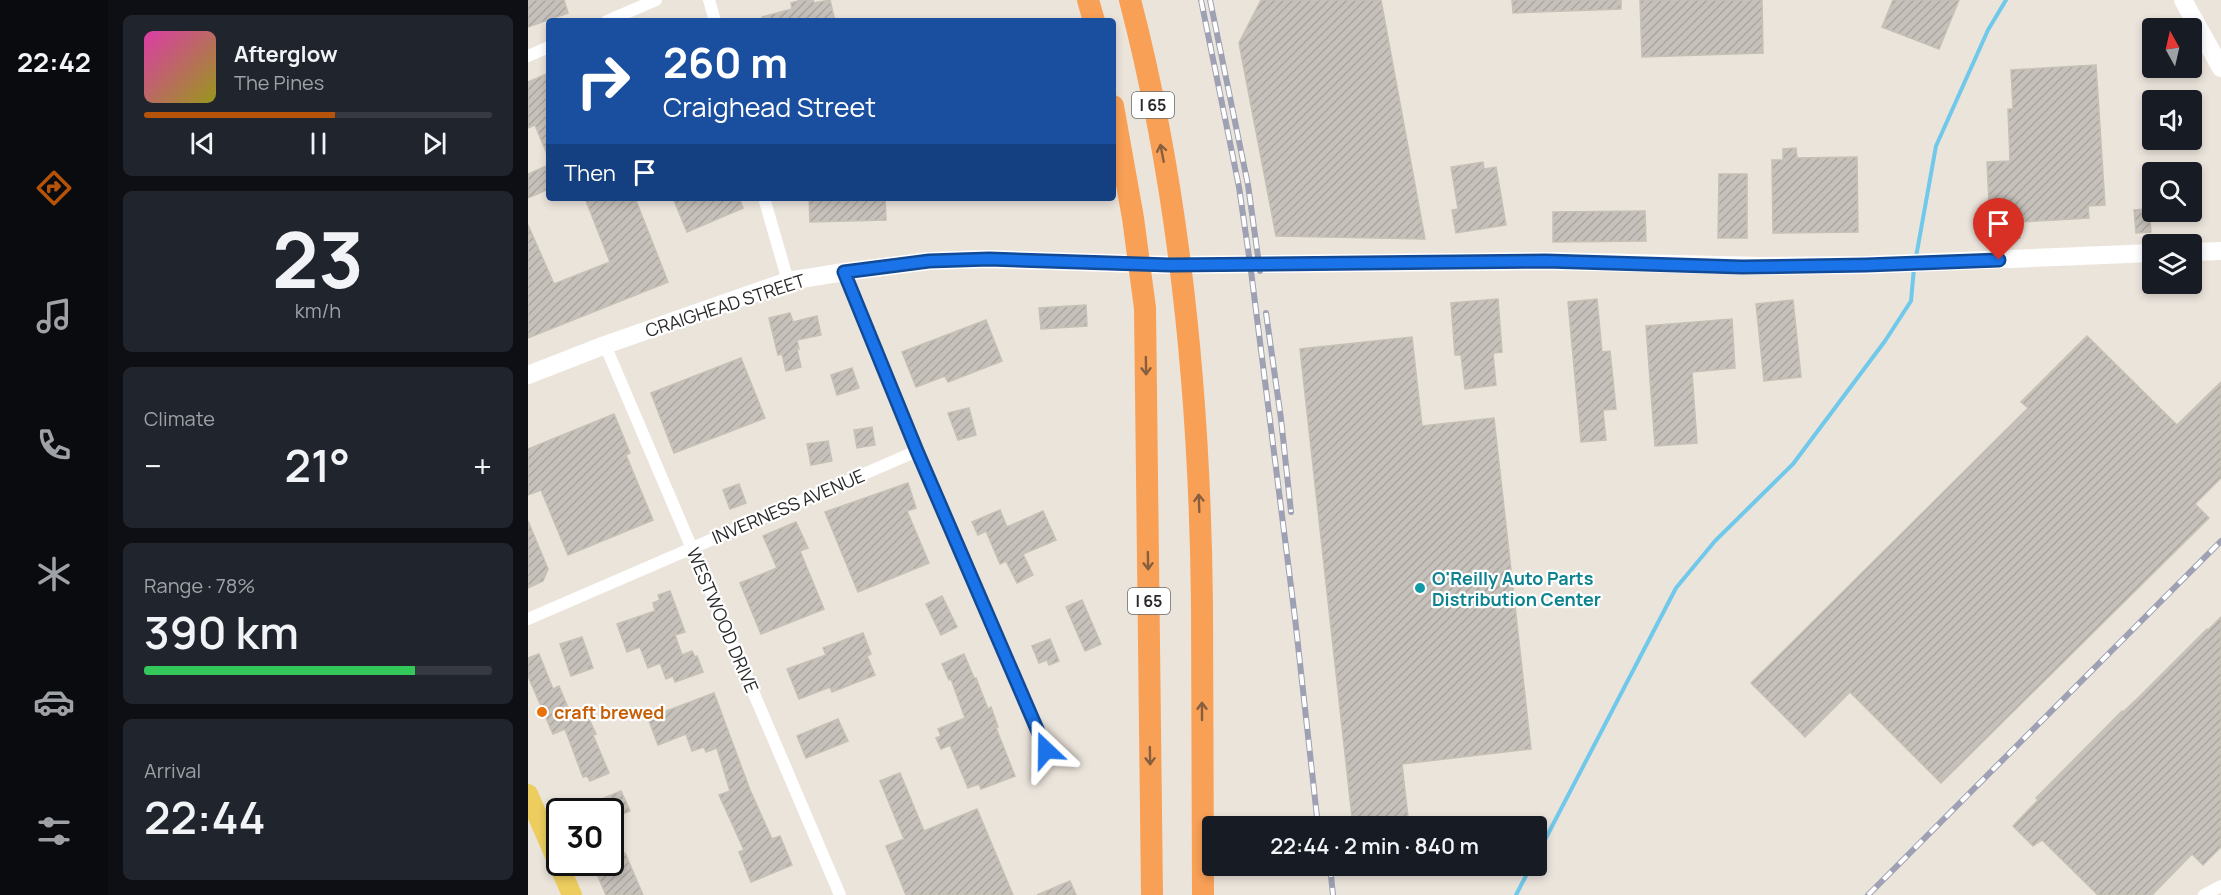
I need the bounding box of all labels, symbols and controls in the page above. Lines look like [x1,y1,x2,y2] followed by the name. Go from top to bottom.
[2142,18,2202,78] north arrow
[2142,18,2202,294] map controls
[663,33,788,91] text: 260 m
[234,39,338,69] text: Afterglow
[564,42,642,120] icon: right
[17,43,91,80] text: 22:42
[234,69,324,96] text: The Pines
[663,88,876,125] text: Craighead Street
[2142,90,2202,150] button: sound
[1132,92,1174,118] road number: I 65
[186,127,219,160] icon: previous
[302,127,335,160] icon: pause
[418,127,451,160] icon: next
[1156,144,1167,163] one-way arrow
[628,156,661,189] icon: arrive
[564,158,616,188] text: Then
[2142,162,2202,222] button: search
[33,167,75,209] icon: directions
[1973,198,2024,260] pin
[272,205,364,311] text: 23
[1982,207,2015,240] icon: arrive
[2142,234,2202,294] button: layers
[642,268,808,342] street label: CRAIGHEAD STREET
[33,295,75,337] icon: music
[295,297,341,324] text: km/h
[1140,356,1152,376] one-way arrow
[144,405,215,432] text: Climate
[33,424,75,466] icon: phone
[285,434,350,496] text: 21°
[144,443,162,488] text: −
[473,443,492,488] text: +
[708,463,868,549] street label: INVERNESS AVENUE
[1193,494,1204,514] one-way arrow
[682,544,764,696] street label: WESTWOOD DRIVE
[1142,551,1154,571] one-way arrow
[33,553,75,595] icon: climate
[1432,566,1601,611] place label: O'Reilly Auto Parts Distribution Center
[144,572,255,599] text: Range · 78%
[1413,581,1427,595] marker: O'Reilly Auto Parts Distribution Center
[1128,588,1170,614] road number: I 65
[144,601,299,663] text: 390 km
[33,681,75,723] icon: car
[554,700,664,724] place label: craft brewed
[1196,701,1208,721] one-way arrow
[535,705,549,719] marker: craft brewed
[1014,718,1078,782] position arrow
[1144,746,1156,766] one-way arrow
[144,757,201,784] text: Arrival
[144,786,266,848] text: 22:44
[546,798,624,876] speed limit sign: 30
[33,810,75,852] icon: filters
[1270,831,1479,861] text: 22:44 · 2 min · 840 m

